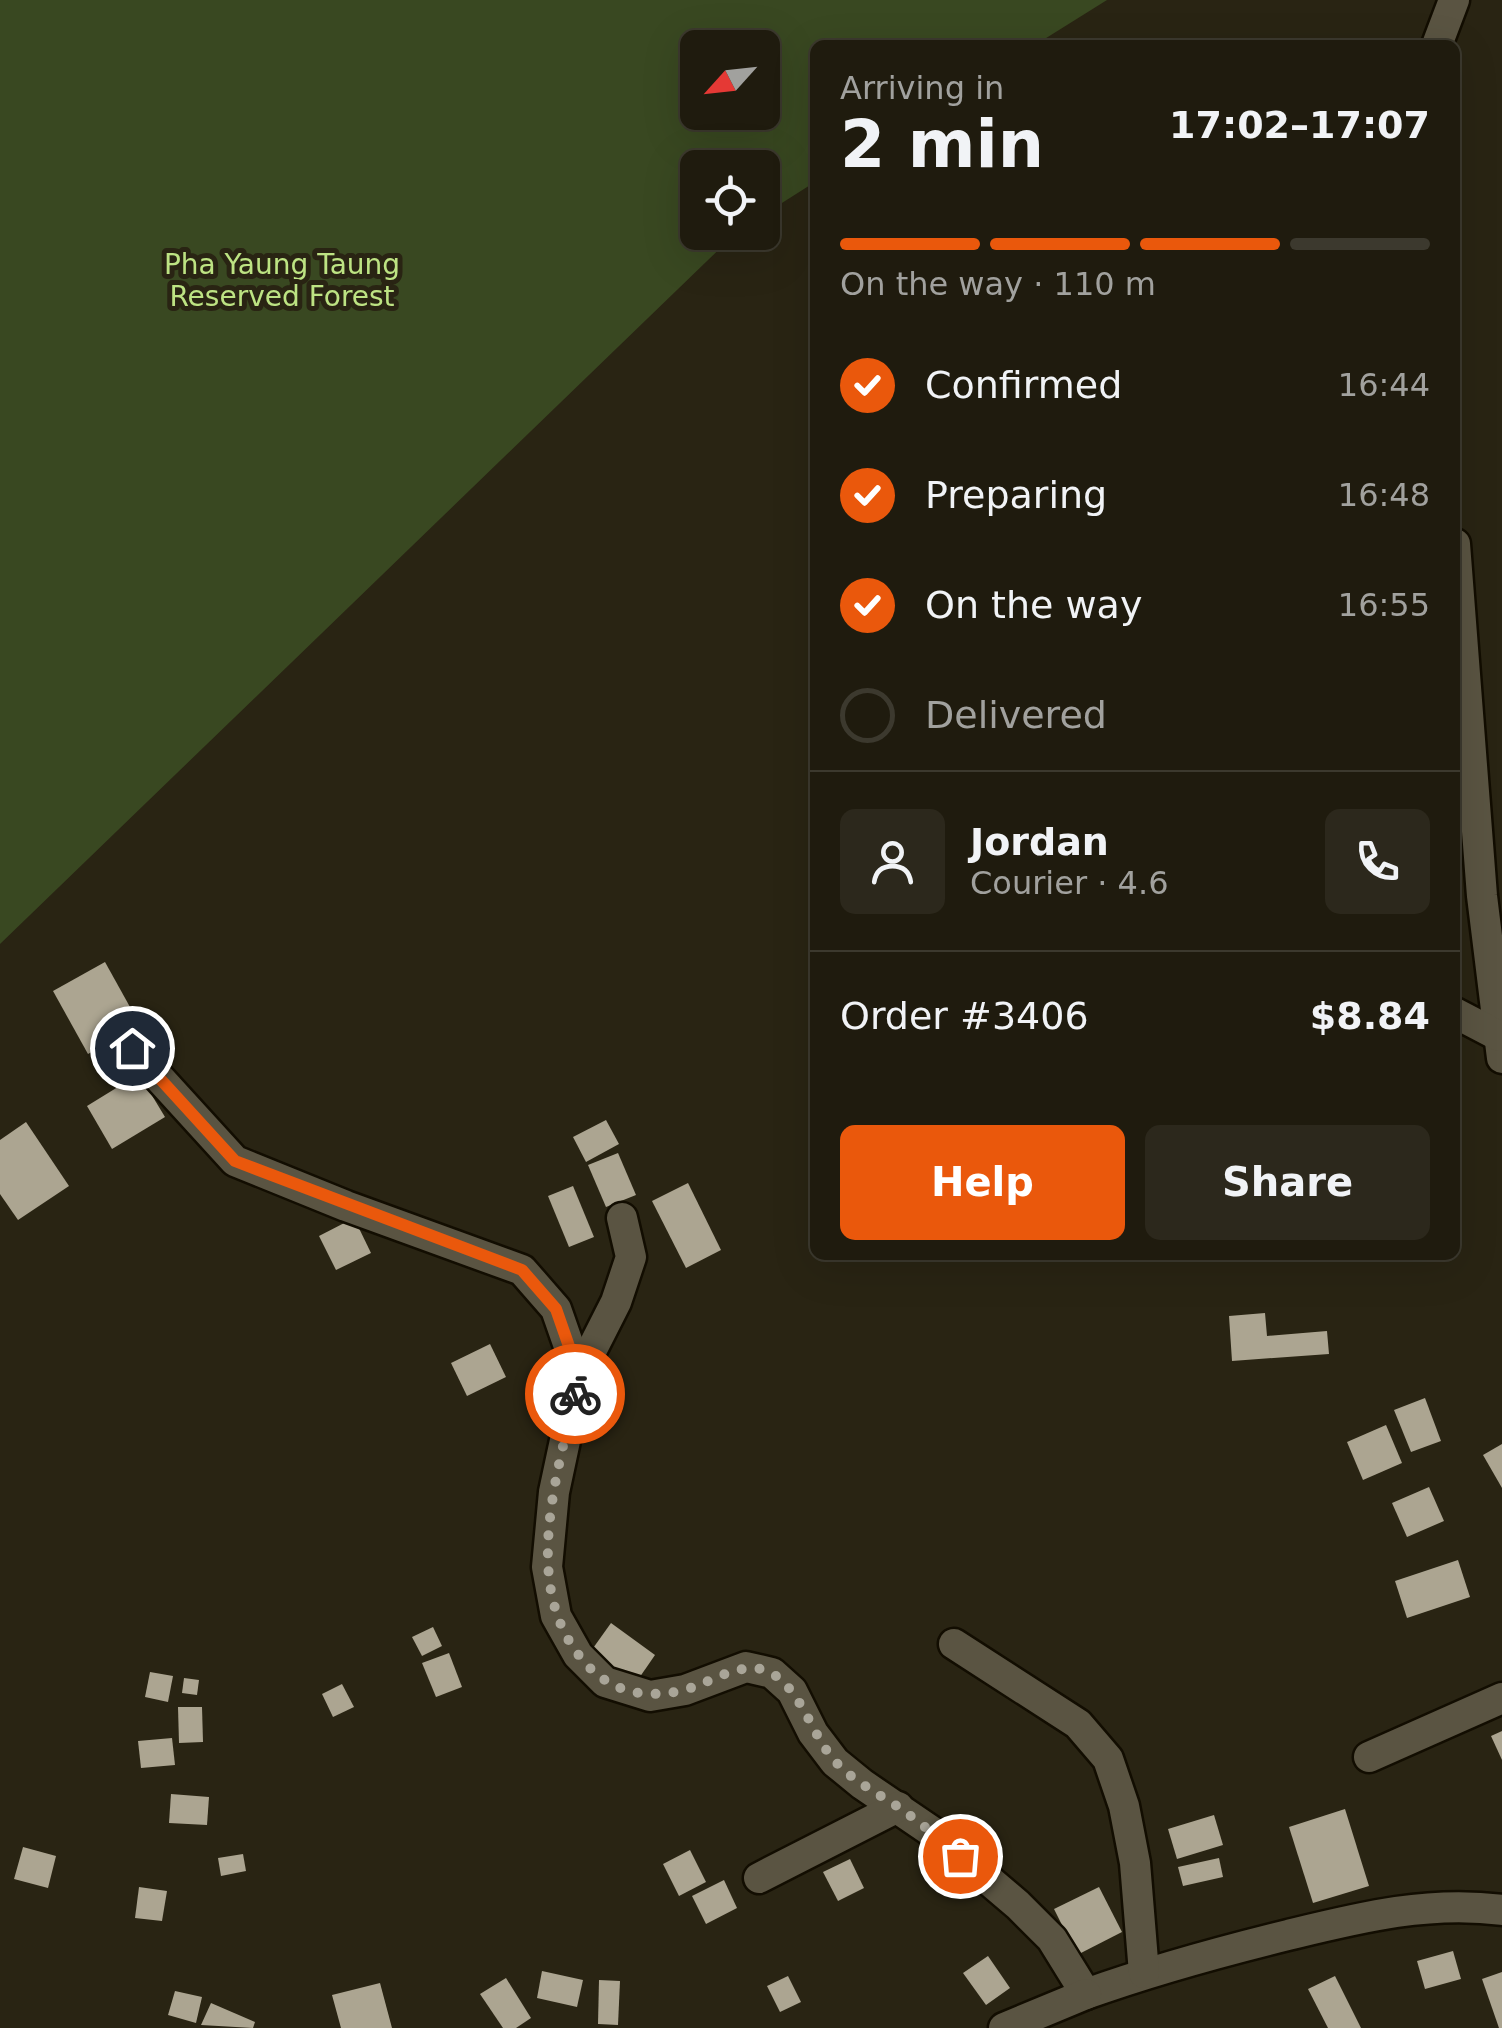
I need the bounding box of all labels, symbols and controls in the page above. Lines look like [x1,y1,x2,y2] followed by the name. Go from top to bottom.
[680,30,780,130] north arrow
[680,30,780,250] map controls
[840,69,1004,107] text: Arriving in
[1169,103,1430,147] text: 17:02–17:07
[840,107,1044,182] text: 2 min
[680,150,780,250] button: locate
[164,248,400,313] park label: Pha Yaung Taung Reserved Forest
[840,265,1156,303] text: On the way · 110 m
[840,358,895,413] icon: check
[925,363,1122,407] text: Confirmed
[1338,366,1430,404] text: 16:44
[840,468,895,523] icon: check
[925,473,1107,517] text: Preparing
[1338,476,1430,514] text: 16:48
[840,578,895,633] icon: check
[925,583,1142,627] text: On the way
[1338,586,1430,624] text: 16:55
[925,693,1107,737] text: Delivered
[840,809,945,914] button: person
[1325,809,1430,914] button: phone
[970,820,1109,864] text: Jordan
[970,864,1169,902] text: Courier · 4.6
[840,994,1089,1038] text: Order #3406
[1310,994,1430,1038] text: $8.84
[90,1006,175,1091] pin
[105,1021,160,1076] icon: home
[840,1125,1125,1240] button: Help
[1145,1125,1430,1240] button: Share
[525,1344,625,1444] courier
[548,1367,603,1422] icon: bike
[918,1814,1003,1899] pin
[933,1829,988,1884] icon: bag

